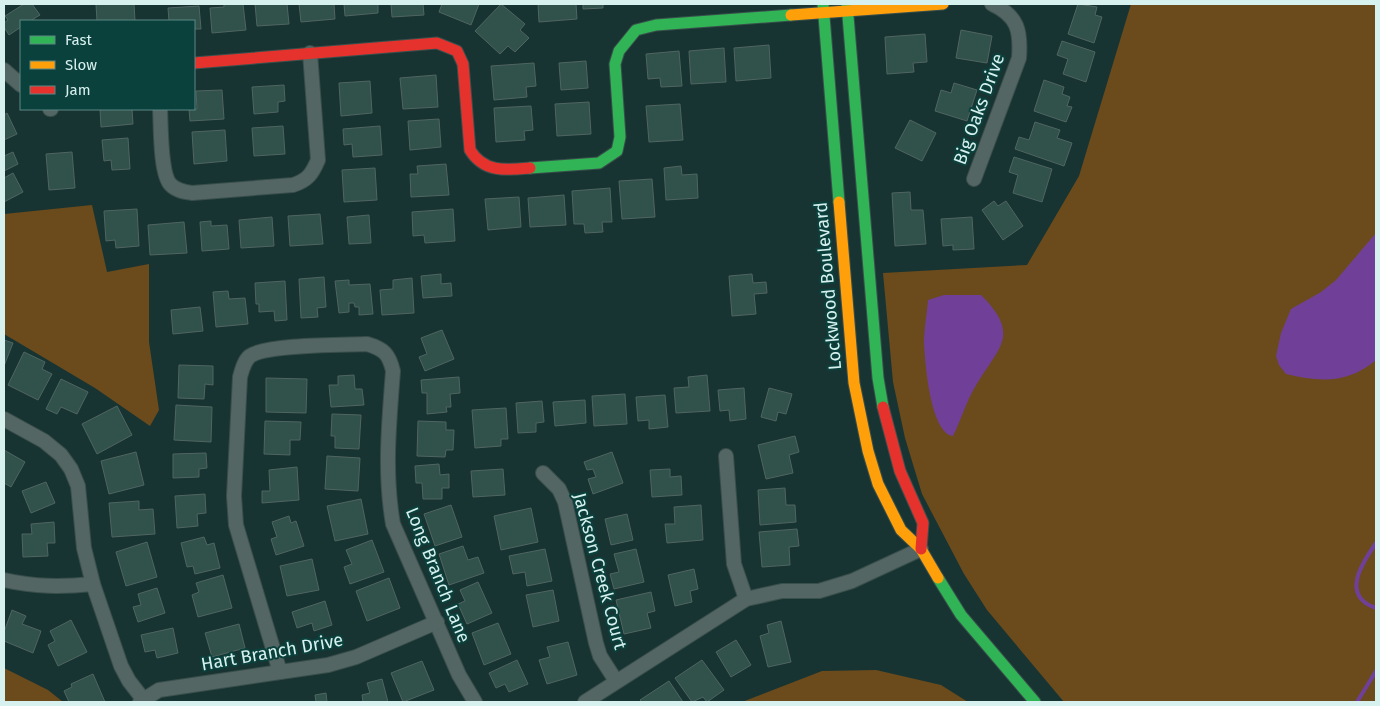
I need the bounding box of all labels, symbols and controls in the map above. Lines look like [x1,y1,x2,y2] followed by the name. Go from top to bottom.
[20,20,195,110] legend
[65,31,92,49] text: Fast
[949,50,1009,168] street label: Big Oaks Drive
[65,56,97,74] text: Slow
[65,81,91,99] text: Jam
[810,201,846,371] street label: Lockwood Boulevard
[569,490,632,652] street label: Jackson Creek Court
[401,504,475,646] street label: Long Branch Lane
[199,629,345,675] street label: Hart Branch Drive

